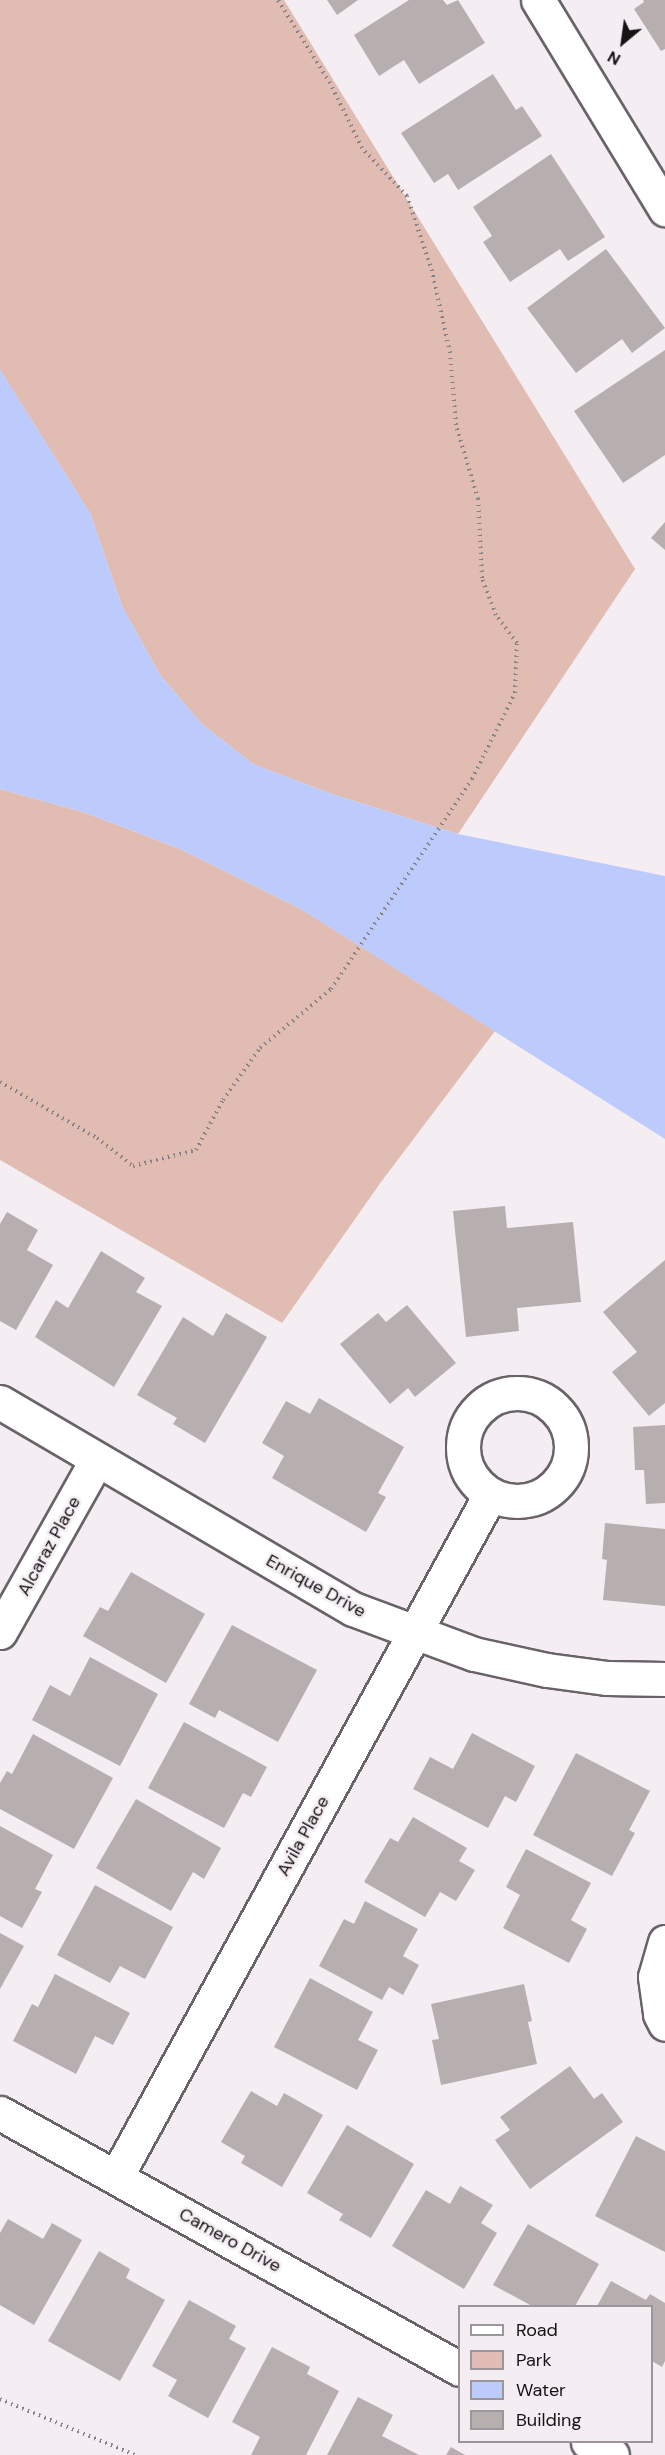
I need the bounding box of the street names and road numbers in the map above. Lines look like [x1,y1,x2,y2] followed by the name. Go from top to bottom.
[13,1493,85,1599] street label: Alcaraz Place
[262,1550,370,1622] street label: Enrique Drive
[272,1792,334,1880] street label: Avila Place
[175,2203,285,2277] street label: Camero Drive

